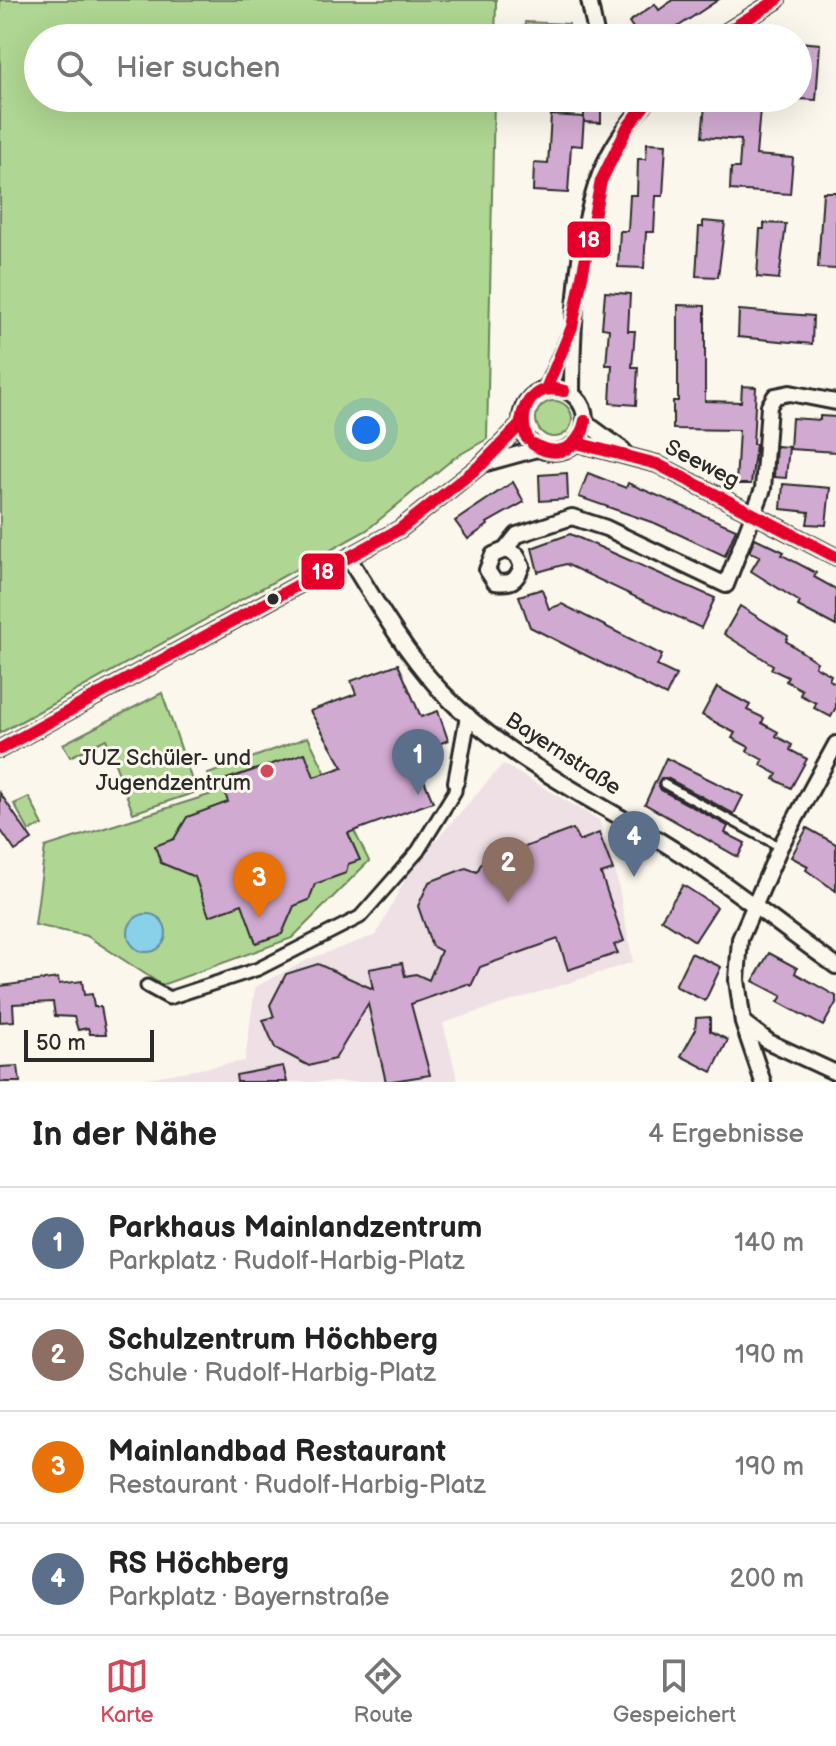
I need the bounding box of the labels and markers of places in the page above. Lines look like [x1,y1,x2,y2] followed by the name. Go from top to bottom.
[265,591,281,607] unlabelled marker
[392,729,444,795] pin: 1
[79,745,251,797] place label: JUZ Schüler- und Jugendzentrum
[258,762,276,780] marker: JUZ Schüler- und Jugendzentrum
[608,811,660,877] pin: 4
[482,837,534,903] pin: 2
[233,852,285,918] pin: 3

